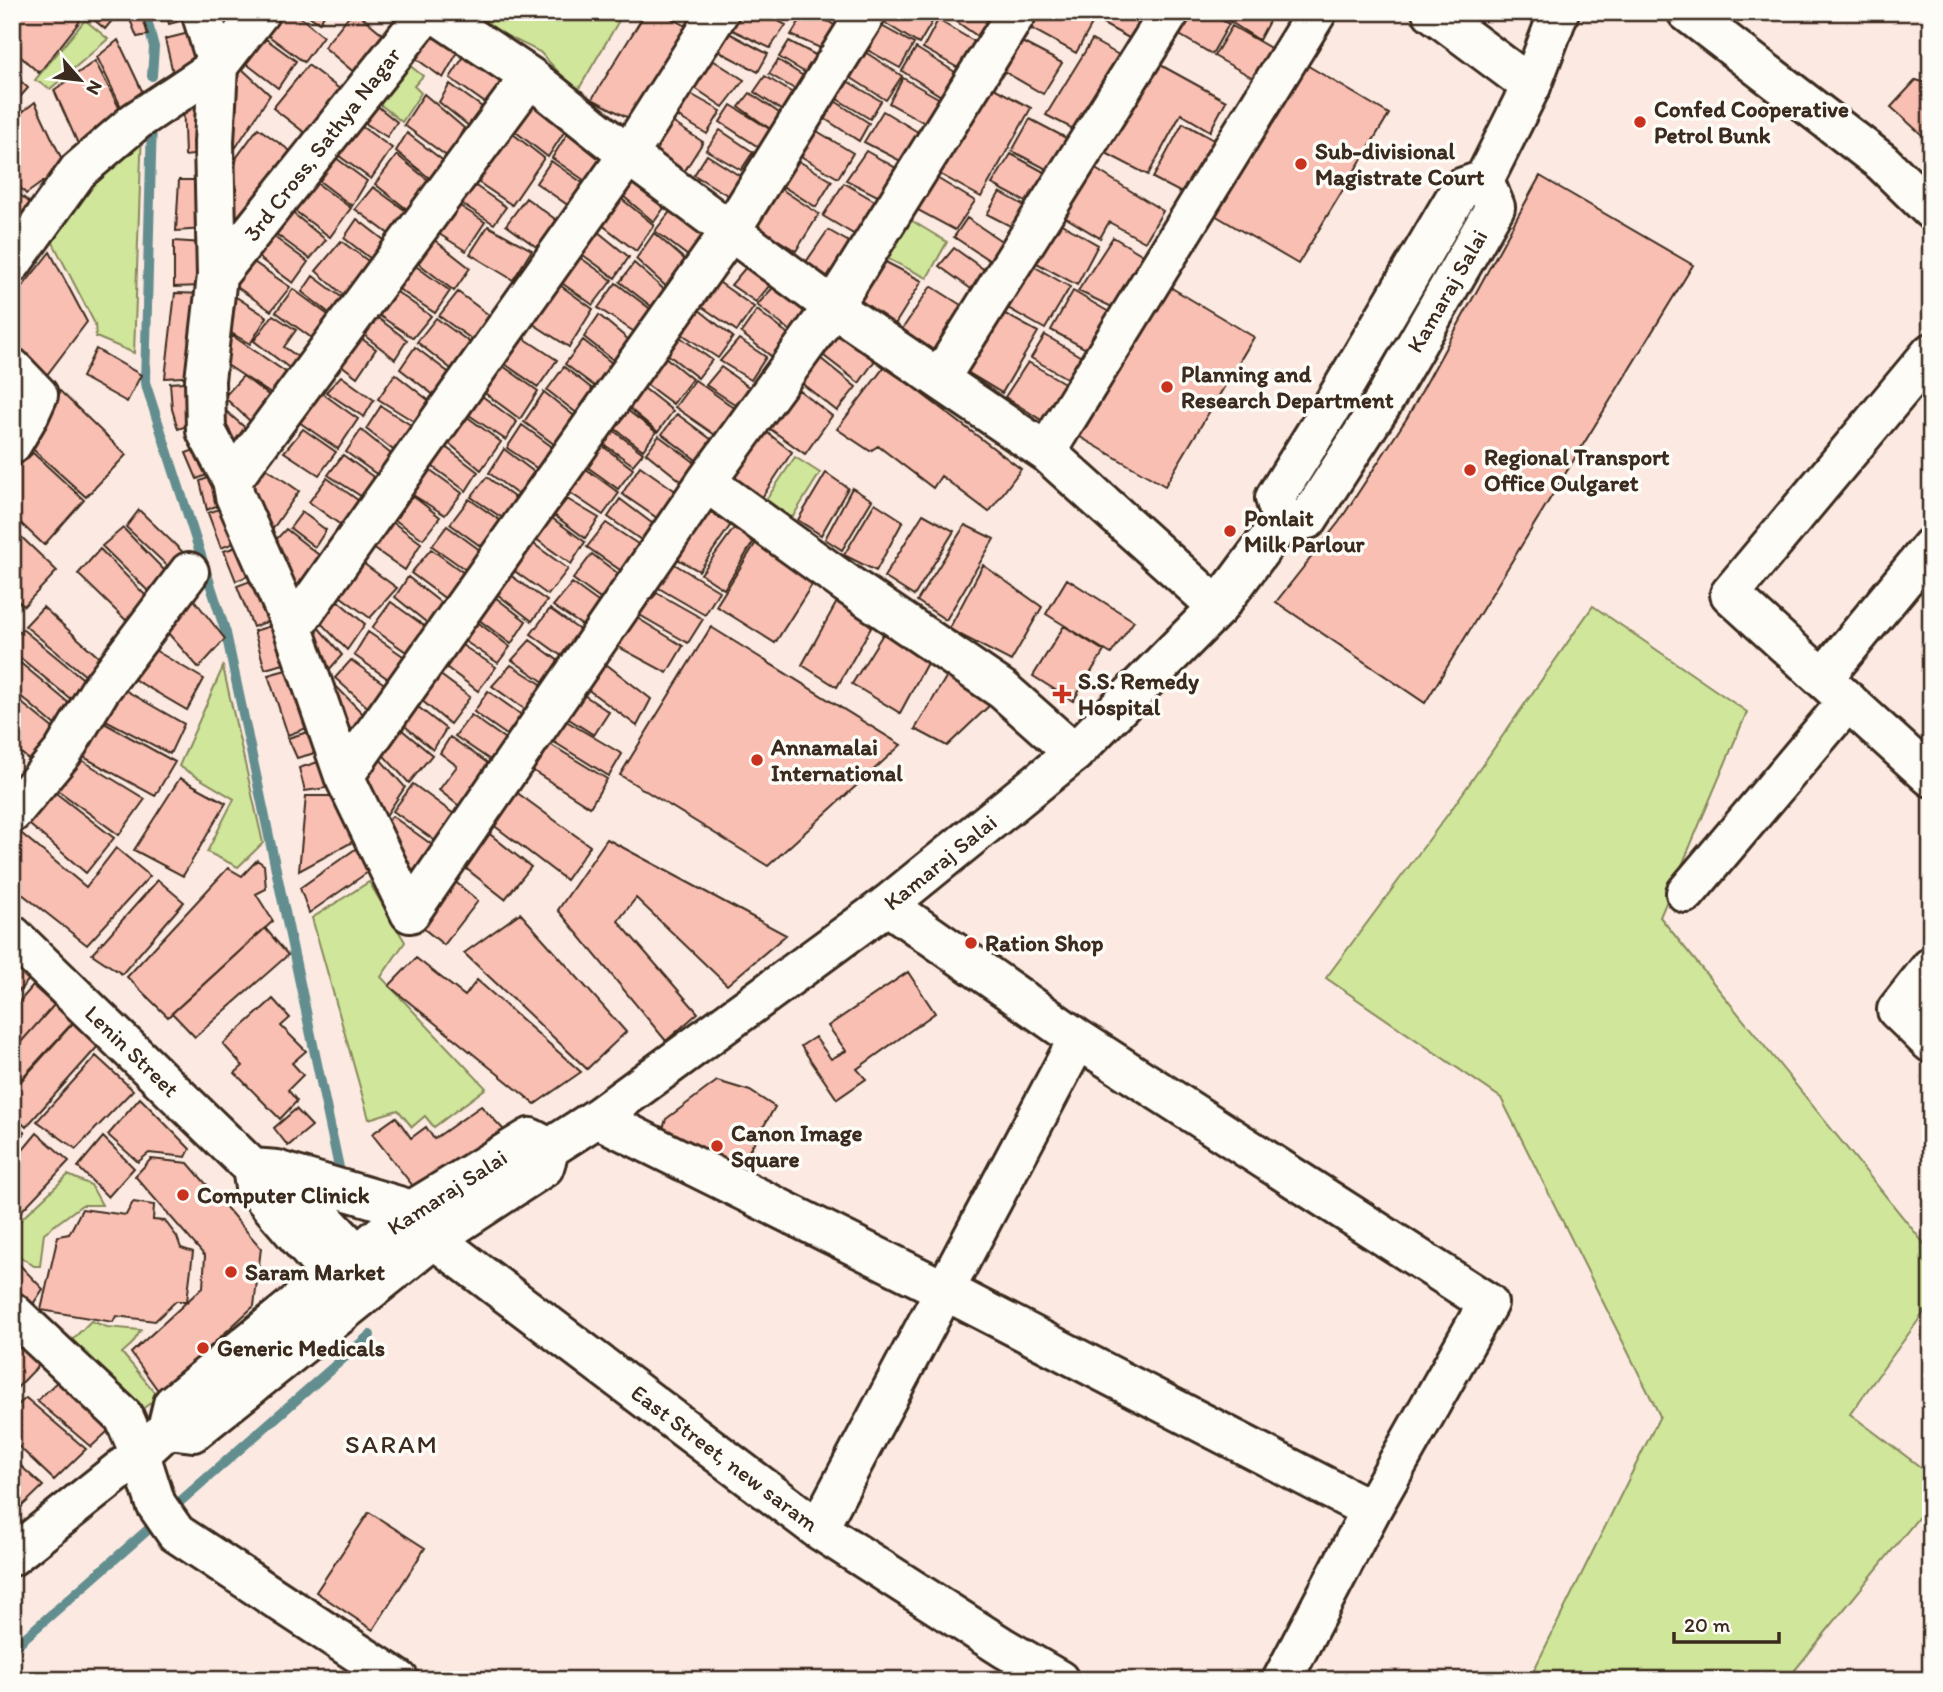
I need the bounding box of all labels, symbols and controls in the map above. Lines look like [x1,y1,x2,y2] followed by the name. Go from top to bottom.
[237,41,407,247] street label: 3rd Cross, Sathya Nagar
[46,46,116,116] north arrow
[81,77,108,99] text: N
[1654,95,1849,149] place label: Confed Cooperative Petrol Bunk
[1632,114,1648,130] marker: Confed Cooperative Petrol Bunk
[1315,137,1485,191] place label: Sub-divisional Magistrate Court
[1293,156,1309,172] marker: Sub-divisional Magistrate Court
[1401,225,1493,357] street label: Kamaraj Salai
[1181,360,1394,414] place label: Planning and Research Department
[1159,379,1175,395] marker: Planning and Research Department
[1484,443,1670,497] place label: Regional Transport Office Oulgaret
[1462,462,1478,478] marker: Regional Transport Office Oulgaret
[1244,504,1365,558] place label: Ponlait Milk Parlour
[1222,523,1238,539] marker: Ponlait Milk Parlour
[1078,667,1199,721] place label: S.S. Remedy Hospital
[1052,684,1072,704] marker: S.S. Remedy Hospital
[770,733,903,787] place label: Annamalai International
[749,752,765,768] marker: Annamalai International
[878,808,1002,916] street label: Kamaraj Salai
[985,929,1104,957] place label: Ration Shop
[963,935,979,951] marker: Ration Shop
[79,999,185,1103] street label: Lenin Street
[731,1119,863,1173] place label: Canon Image Square
[709,1138,725,1154] marker: Canon Image Square
[382,1143,512,1241] street label: Kamaraj Salai
[197,1181,370,1209] place label: Computer Clinick
[175,1187,191,1203] marker: Computer Clinick
[245,1258,385,1286] place label: Saram Market
[223,1264,239,1280] marker: Saram Market
[217,1334,385,1362] place label: Generic Medicals
[195,1340,211,1356] marker: Generic Medicals
[626,1378,824,1538] street label: East Street, new saram
[345,1428,439,1460] district label: SARAM
[1674,1601,1778,1645] scale bar
[1684,1612,1731,1637] text: 20 m

